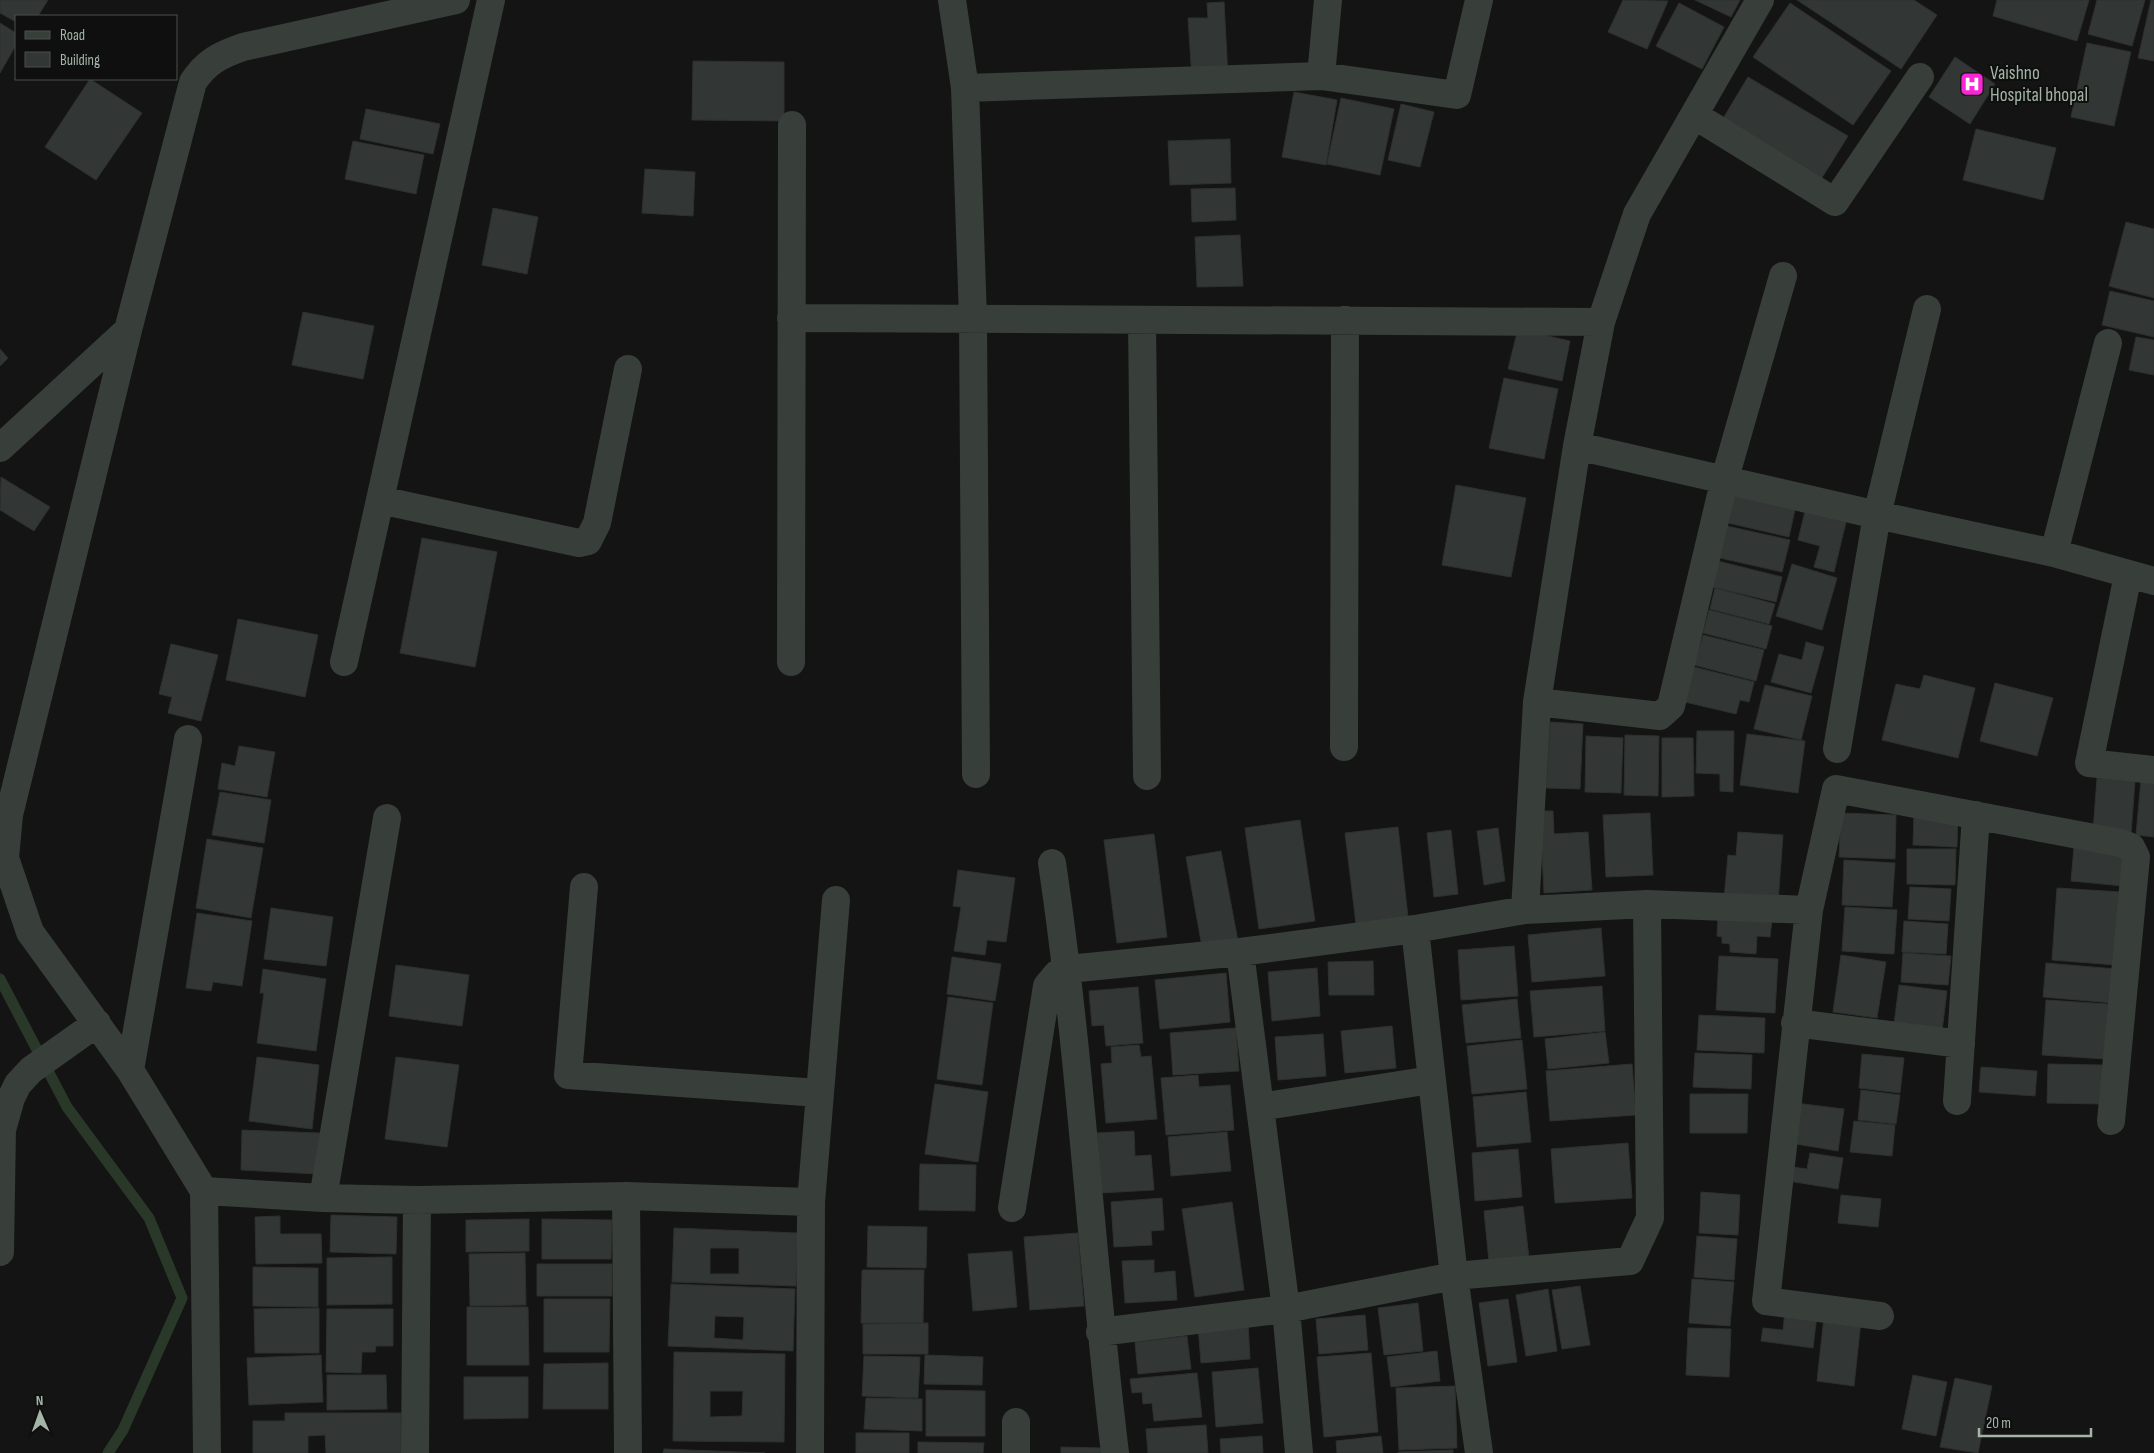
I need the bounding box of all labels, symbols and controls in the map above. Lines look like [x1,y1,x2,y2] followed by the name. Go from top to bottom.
[15,15,178,80] legend
[60,26,85,45] text: Road
[60,51,100,70] text: Building
[1990,62,2088,107] place label: Vaishno Hospital bhopal
[1959,71,1985,97] hospital icon: Vaishno Hospital bhopal
[15,1388,65,1438] north arrow
[36,1392,44,1409] text: N
[1979,1406,2092,1438] scale bar
[1986,1414,2011,1433] text: 20 m

